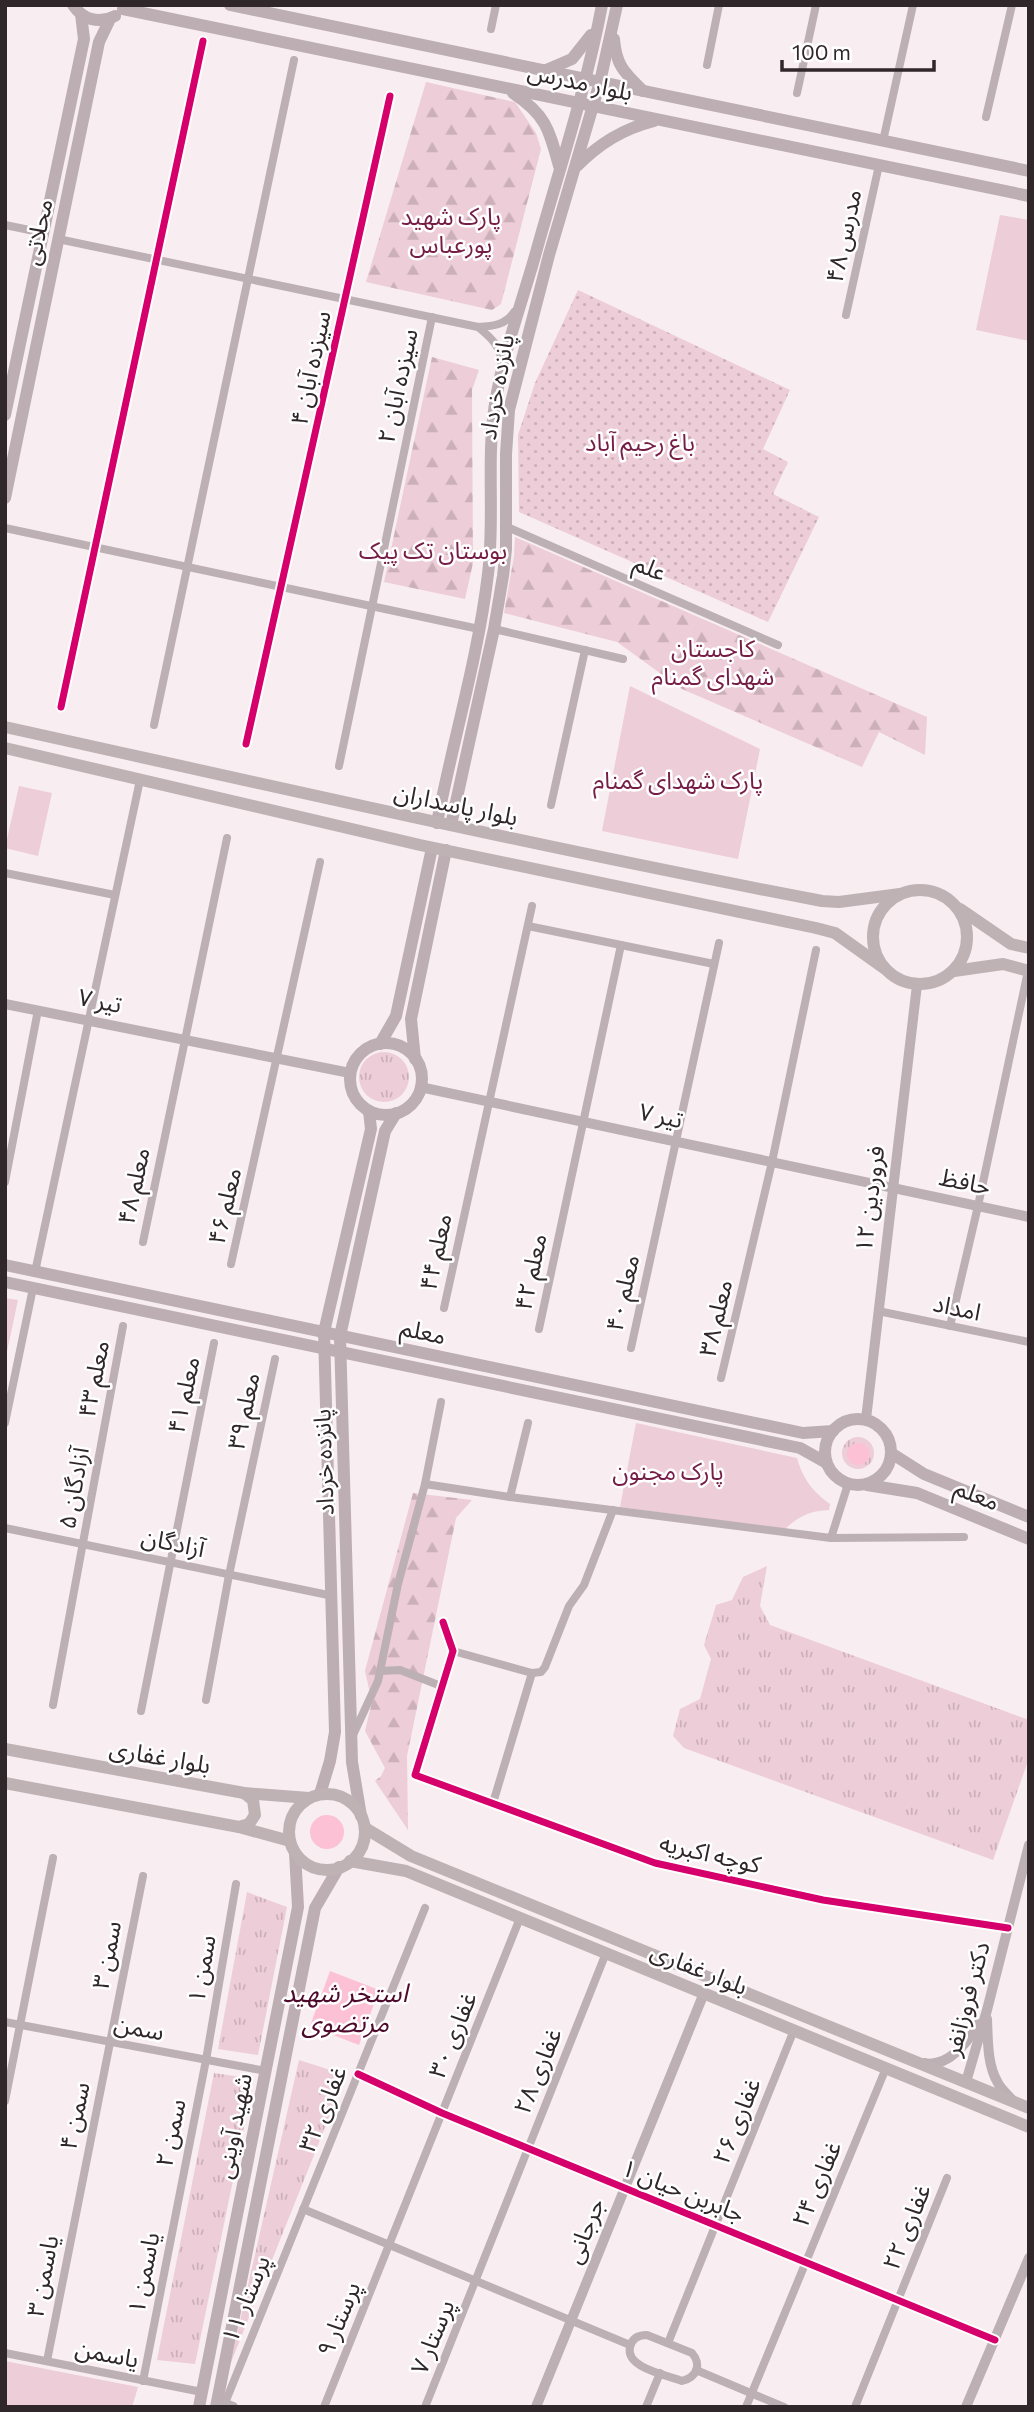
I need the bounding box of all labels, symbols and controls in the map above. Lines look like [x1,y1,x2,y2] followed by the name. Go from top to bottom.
[782,28,934,72] scale bar
[792,39,851,64] text: 100 m
[525,55,635,107] street label: بلوار مدرس
[819,186,868,285] street label: مدرس ۴۸
[15,196,58,268] street label: محلاتی
[401,201,501,260] park label: پارک شهید پورعباس
[283,308,337,428] street label: سیزده آبان ۴
[370,326,424,446] street label: سیزده آبان ۲
[472,332,521,442] street label: پانزده خرداد
[585,427,695,460] park label: باغ رحیم آباد
[359,535,507,566] park label: بوستان تک پیک
[628,547,671,590] street label: علم
[652,633,774,695] park label: کاجستان شهدای گمنام
[593,765,763,799] park label: پارک شهدای گمنام
[391,776,521,833] street label: بلوار پاسداران
[76,981,125,1019] street label: ۷ تیر
[637,1096,686,1134] street label: ۷ تیر
[848,1144,890,1254] street label: ۱۲ فروردین
[110,1145,159,1228] street label: معلم ۴۸
[937,1161,994,1200] street label: حافظ
[201,1164,250,1248] street label: معلم ۴۶
[412,1211,461,1294] street label: معلم ۴۴
[507,1231,556,1314] street label: معلم ۴۲
[599,1251,648,1335] street label: معلم ۴۰
[692,1276,741,1360] street label: معلم ۳۸
[931,1287,984,1326] street label: امداد
[397,1312,449,1353] street label: معلم
[71,1338,118,1420] street label: معلم ۴۳
[160,1354,209,1437] street label: معلم ۴۱
[220,1370,269,1453] street label: معلم ۳۹
[306,1408,341,1516] street label: پانزده خرداد
[51,1444,95,1531] street label: آزادگان ۵
[612,1456,724,1487] park label: پارک مجنون
[949,1472,1004,1519] street label: معلم
[139,1521,209,1564] street label: آزادگان
[107,1732,213,1780] street label: بلوار غفاری
[656,1827,765,1881] street label: کوچه اکبریه
[85,1918,126,1991] street label: سمن ۳
[180,1932,221,2005] street label: سمن ۱
[646,1935,752,2001] street label: بلوار غفاری
[936,1938,996,2060] street label: دکتر فروزانفر
[282,1976,410,2039] water label: استخر شهید مرتضوی
[421,1987,483,2082] street label: غفاری ۳۰
[112,2008,167,2046] street label: سمن
[506,2023,568,2118] street label: غفاری ۲۸
[291,2061,353,2156] street label: غفاری ۳۲
[208,2071,258,2181] street label: شهید آوینی
[705,2073,767,2168] street label: غفاری ۲۶
[52,2079,95,2152] street label: سمن ۴
[148,2096,191,2169] street label: سمن ۲
[785,2136,847,2231] street label: غفاری ۲۴
[618,2152,749,2228] street label: جابربن حیان ۱
[875,2179,937,2274] street label: غفاری ۲۲
[557,2194,611,2268] street label: جرجانی
[120,2229,165,2316] street label: یاسمن ۱
[19,2232,64,2319] street label: یاسمن ۳
[214,2251,277,2347] street label: پرستار ۱۱
[310,2277,368,2361] street label: پرستار ۹
[404,2295,462,2379] street label: پرستار ۷
[73,2332,142,2373] street label: یاسمن

